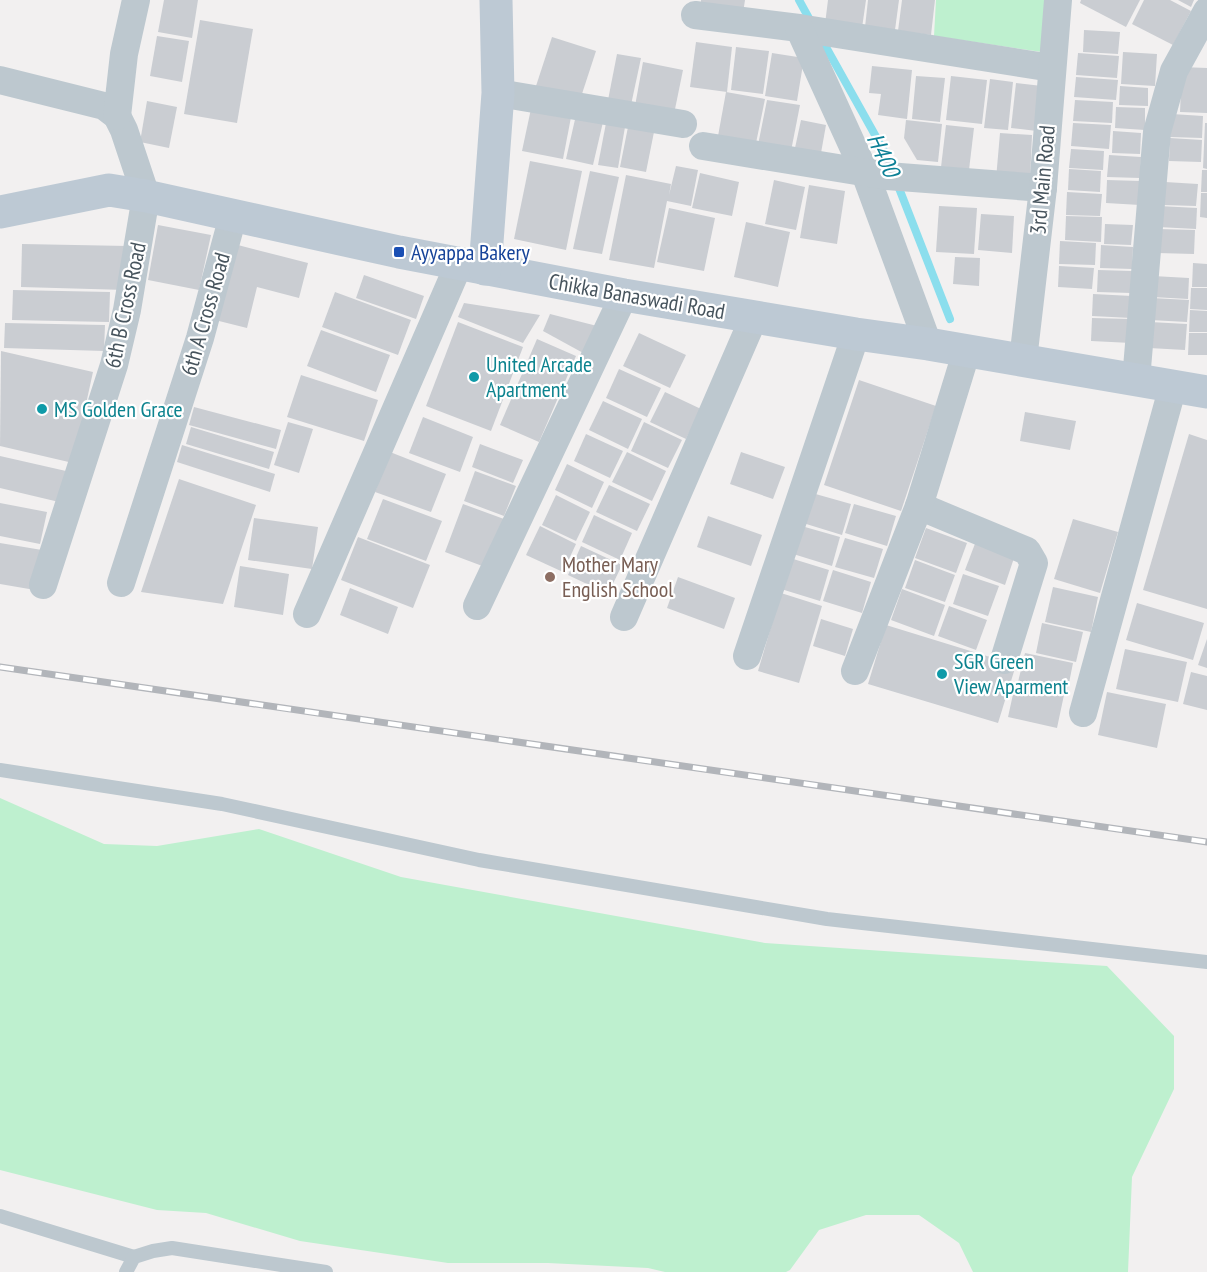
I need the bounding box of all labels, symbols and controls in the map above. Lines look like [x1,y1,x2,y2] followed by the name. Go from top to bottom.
[1023,124,1061,236] street label: 3rd Main Road
[860,128,908,184] water label: H400
[411,238,531,266] place label: Ayyappa Bakery
[98,240,152,370] street label: 6th B Cross Road
[392,245,406,259] marker: Ayyappa Bakery
[174,249,236,379] street label: 6th A Cross Road
[547,267,727,325] street label: Chikka Banaswadi Road
[486,350,592,403] place label: United Arcade Apartment
[467,370,481,384] marker: United Arcade Apartment
[54,395,183,423] place label: MS Golden Grace
[35,402,49,416] marker: MS Golden Grace
[562,550,674,603] place label: Mother Mary English School
[543,570,557,584] marker: Mother Mary English School
[953,647,1068,700] place label: SGR Green View Aparment
[935,667,949,681] marker: SGR Green View Aparment

